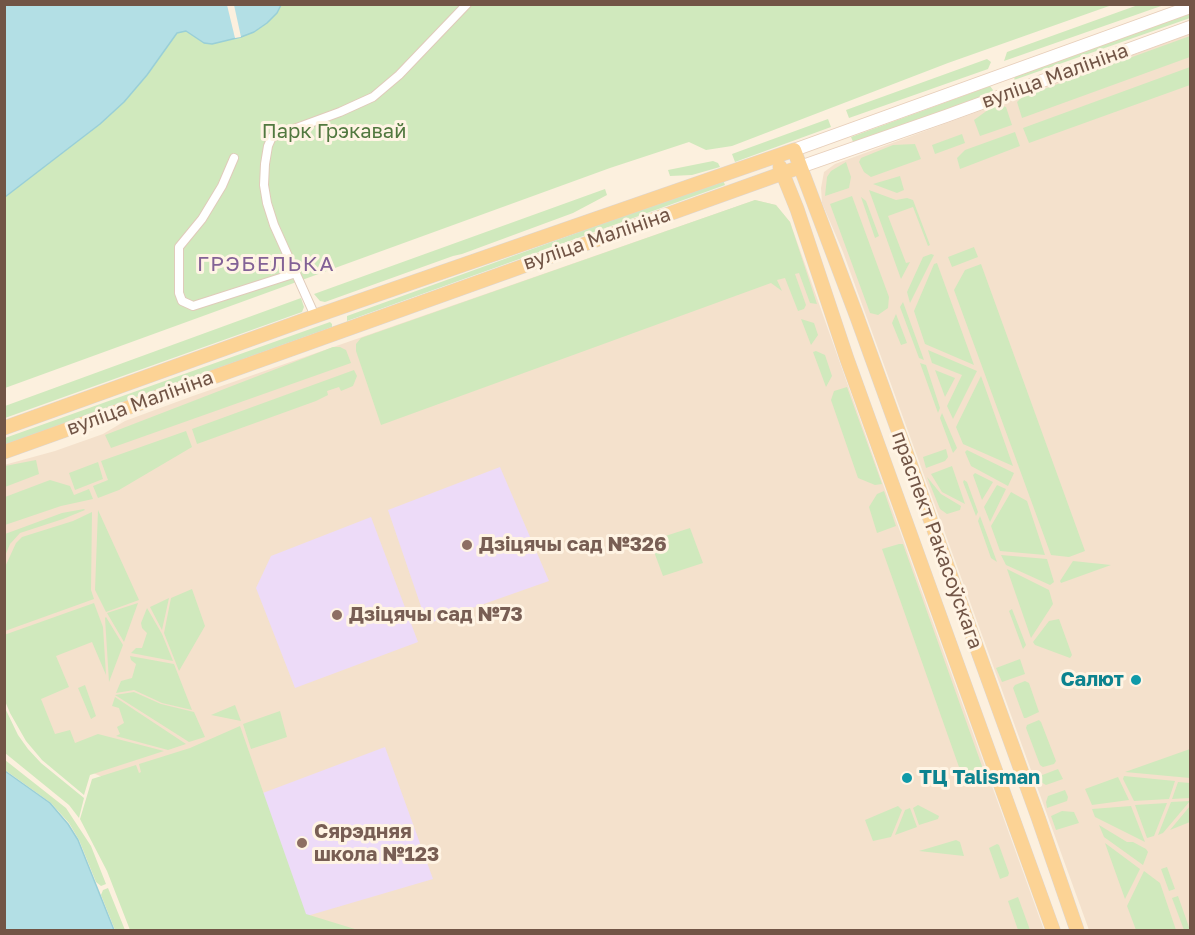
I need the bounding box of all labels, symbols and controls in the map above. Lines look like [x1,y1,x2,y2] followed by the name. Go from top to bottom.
[978,38,1132,114] street label: вуліца Малініна
[262,120,406,144] park label: Парк Грэкавай
[520,203,674,275] street label: вуліца Малініна
[197,251,335,277] district label: ГРЭБЕЛЬКА
[63,365,217,441] street label: вуліца Малініна
[886,428,988,652] street label: праспект Ракасоўскага
[479,533,667,557] place label: Дзіцячы сад №326
[460,538,474,552] marker: Дзіцячы сад №326
[349,603,523,627] place label: Дзіцячы сад №73
[330,608,344,622] marker: Дзіцячы сад №73
[1060,668,1124,692] place label: Салют
[1129,673,1143,687] marker: Салют
[919,766,1040,790] place label: ТЦ Talisman
[900,771,914,785] marker: ТЦ Talisman
[314,820,439,867] place label: Сярэдняя школа №123
[295,836,309,850] marker: Сярэдняя школа №123

